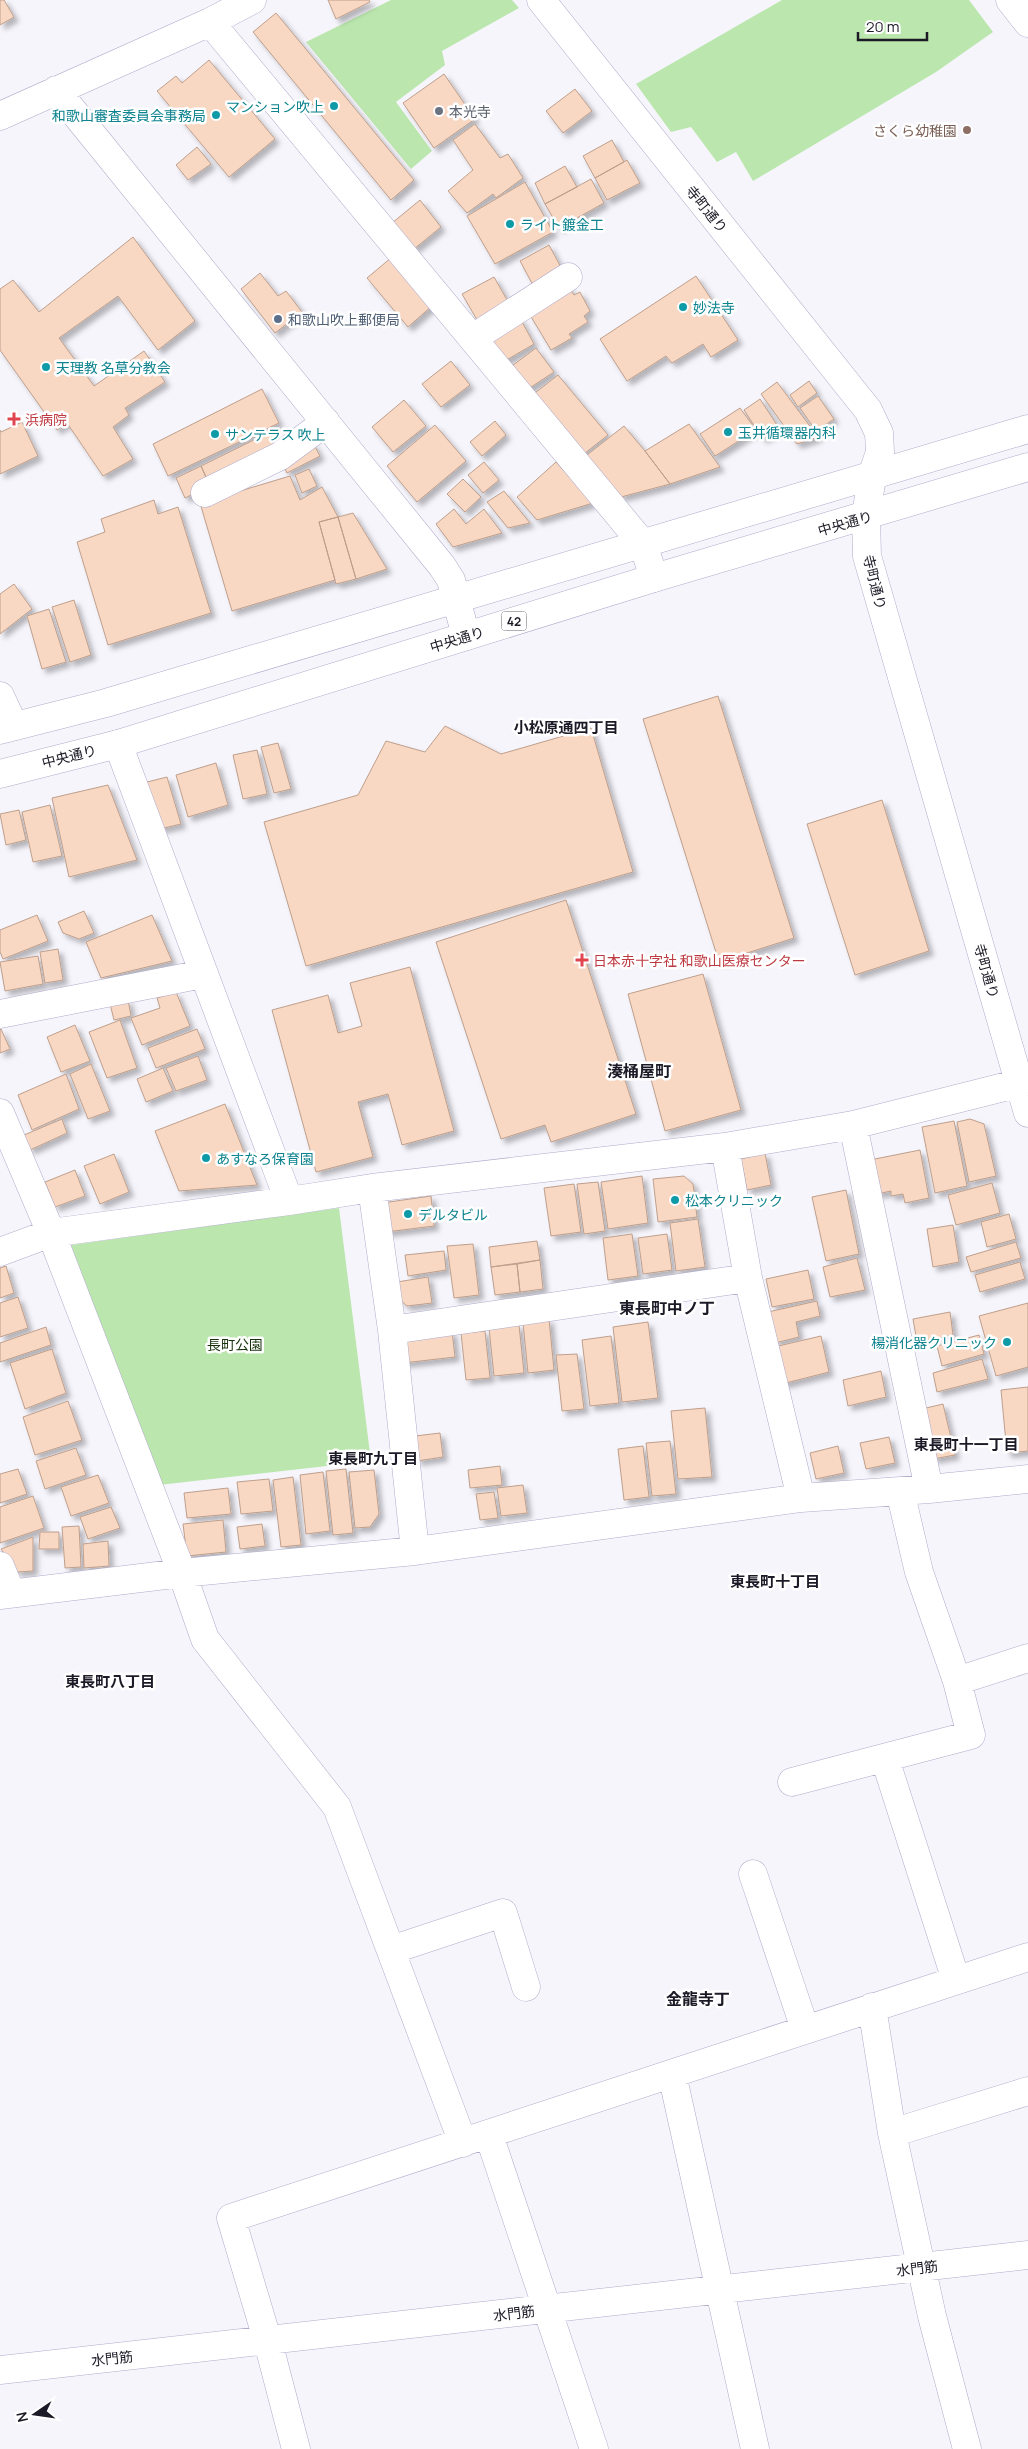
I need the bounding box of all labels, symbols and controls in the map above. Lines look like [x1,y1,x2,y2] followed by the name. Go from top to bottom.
[858,10,927,42] scale bar
[866,16,899,37] text: 20 m
[226,97,324,116] place label: マンション吹上
[328,100,340,112] marker: マンション吹上
[449,102,491,121] place label: 本光寺
[433,105,445,117] marker: 本光寺
[52,106,206,125] place label: 和歌山審査委員会事務局
[210,109,222,121] marker: 和歌山審査委員会事務局
[873,121,957,140] place label: さくら幼稚園
[961,124,973,136] marker: さくら幼稚園
[682,181,732,237] street label: 寺町通り
[520,215,604,234] place label: ライト鍍金工
[504,218,516,230] marker: ライト鍍金工
[693,298,735,317] place label: 妙法寺
[677,301,689,313] marker: 妙法寺
[288,310,400,329] place label: 和歌山吹上郵便局
[272,313,284,325] marker: 和歌山吹上郵便局
[56,358,171,377] place label: 天理教 名草分教会
[40,361,52,373] marker: 天理教 名草分教会
[25,410,67,429] place label: 浜病院
[7,412,21,426] marker: 浜病院
[738,423,836,442] place label: 玉井循環器内科
[225,425,326,444] place label: サンテラス 吹上
[722,426,734,438] marker: 玉井循環器内科
[209,428,221,440] marker: サンテラス 吹上
[815,506,875,540] street label: 中央通り
[859,553,891,611] street label: 寺町通り
[502,612,526,630] road number: 42
[427,622,487,656] street label: 中央通り
[513,717,619,738] district label: 小松原通四丁目
[40,740,98,772] street label: 中央通り
[970,941,1004,1001] street label: 寺町通り
[593,951,806,970] place label: 日本赤十字社 和歌山医療センター
[575,953,589,967] marker: 日本赤十字社 和歌山医療センター
[607,1060,671,1082] district label: 湊桶屋町
[216,1149,314,1168] place label: あすなろ保育園
[200,1152,212,1164] marker: あすなろ保育園
[685,1191,783,1210] place label: 松本クリニック
[669,1194,681,1206] marker: 松本クリニック
[418,1205,488,1224] place label: デルタビル
[402,1208,414,1220] marker: デルタビル
[619,1297,715,1319] district label: 東長町中ノ丁
[871,1333,997,1352] place label: 楊消化器クリニック
[207,1335,263,1354] park label: 長町公園
[1001,1336,1013,1348] marker: 楊消化器クリニック
[913,1434,1019,1455] district label: 東長町十一丁目
[328,1448,418,1469] district label: 東長町九丁目
[730,1571,820,1592] district label: 東長町十丁目
[65,1671,155,1692] district label: 東長町八丁目
[666,1988,730,2010] district label: 金龍寺丁
[895,2256,939,2280] street label: 水門筋
[492,2301,536,2325] street label: 水門筋
[90,2346,134,2370] street label: 水門筋
[10,2389,60,2439] north arrow
[11,2410,32,2424] text: N

